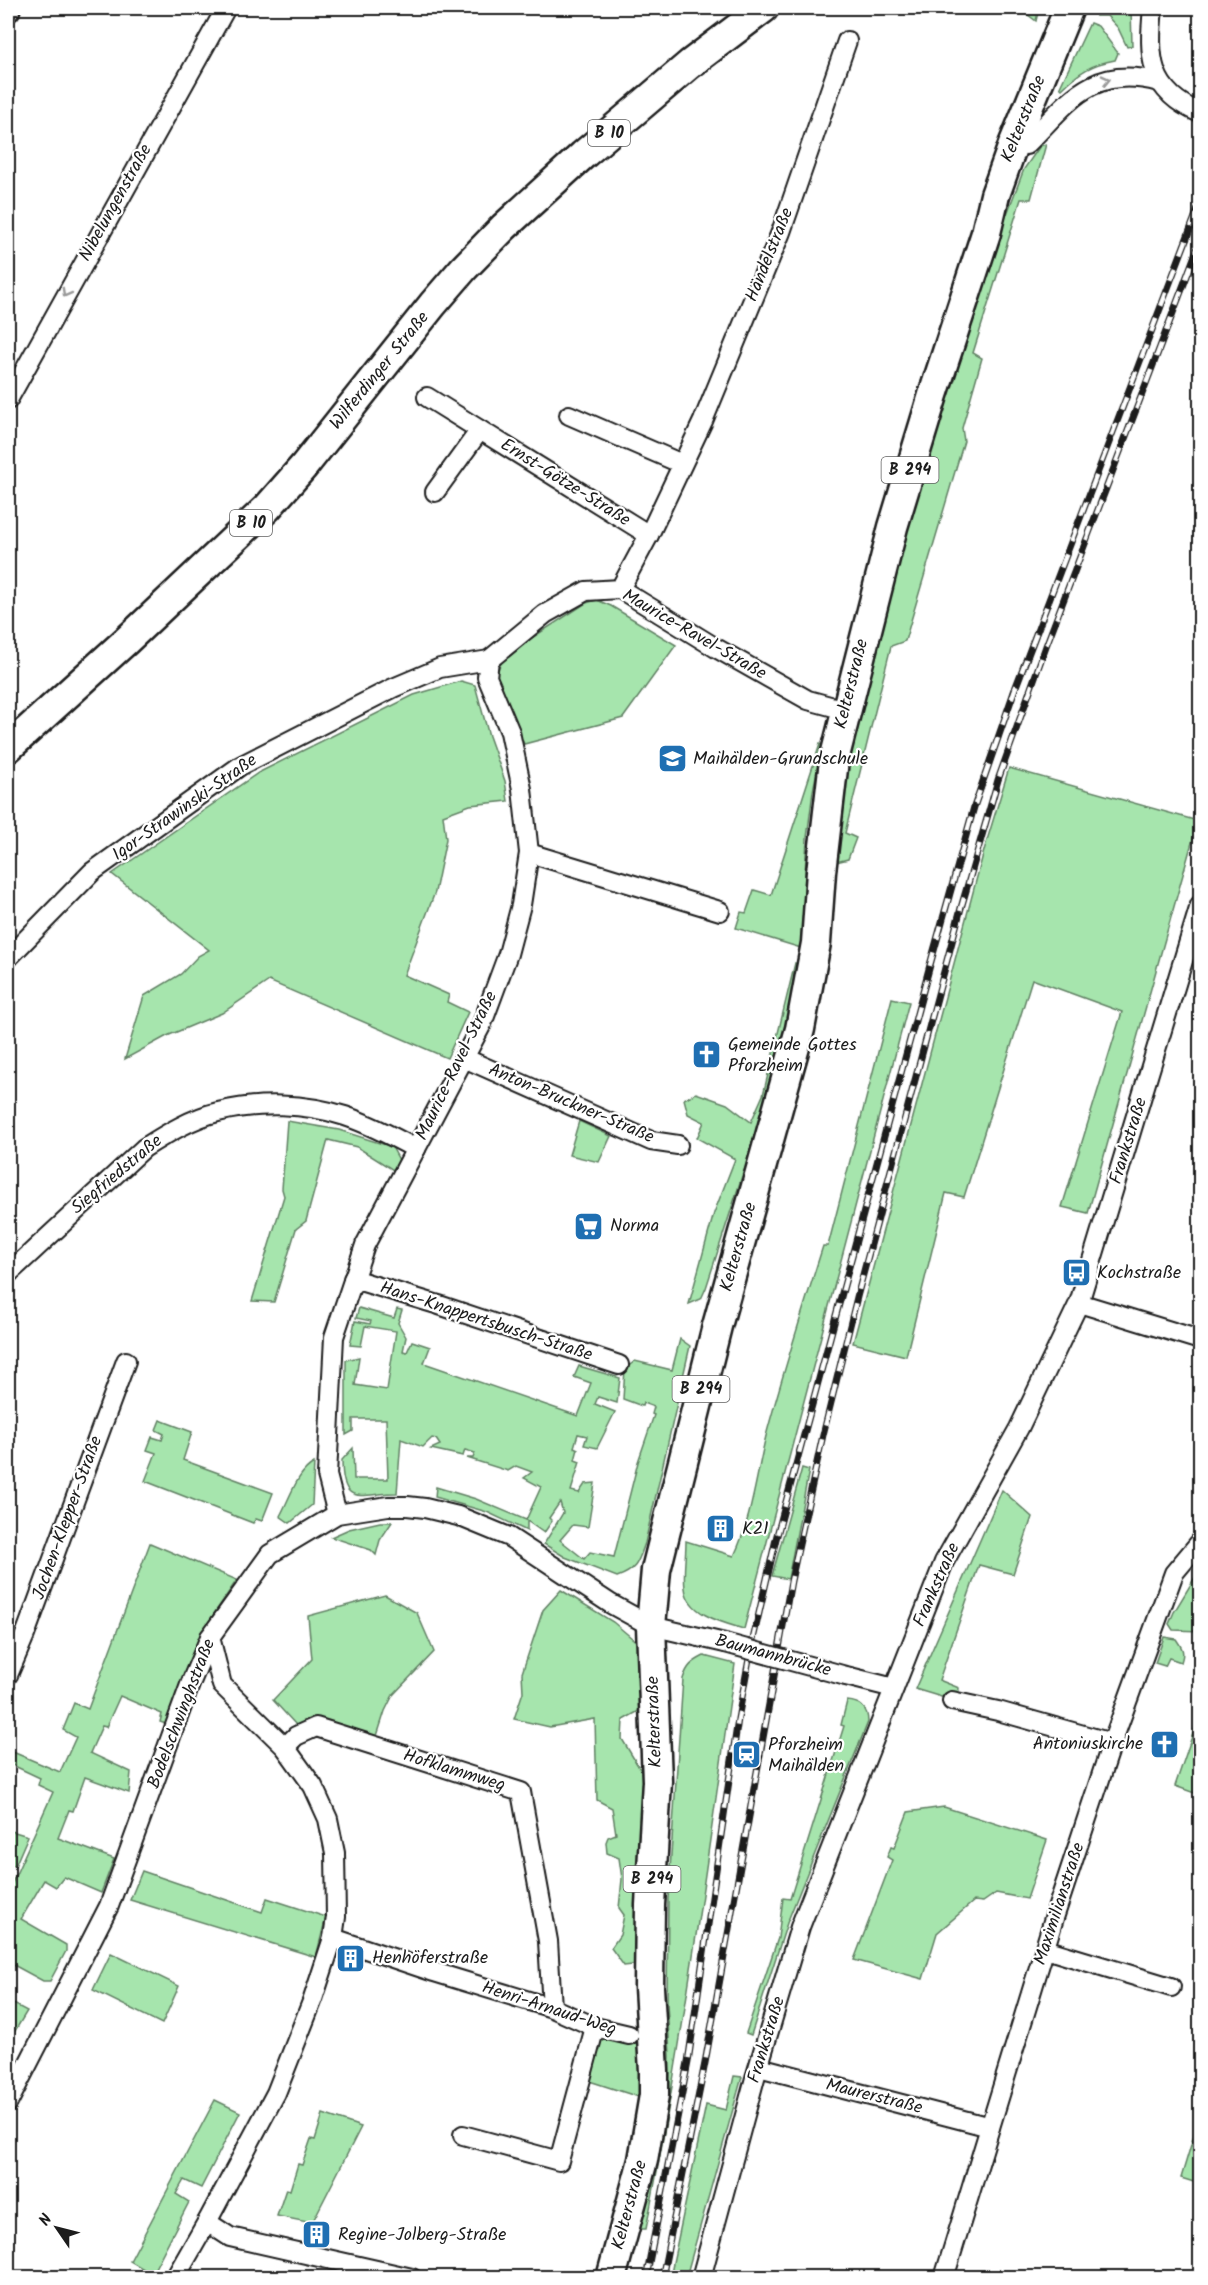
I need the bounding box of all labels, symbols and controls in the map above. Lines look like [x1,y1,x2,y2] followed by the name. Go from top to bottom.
[993,71,1055,167] street label: Kelterstraße
[1101,74,1111,87] one-way arrow
[588,120,630,146] road number: B 10
[72,139,160,267] street label: Nibelungenstraße
[738,204,802,306] street label: Händelstraße
[62,287,73,298] one-way arrow
[323,305,437,437] street label: Wilferdinger Straße
[494,431,636,535] street label: Ernst-Götze-Straße
[882,457,938,483] road number: B 294
[230,510,272,536] road number: B 10
[616,582,772,688] street label: Maurice-Ravel-Straße
[827,636,877,732] street label: Kelterstraße
[656,743,688,775] school or university icon: Maihälden-Grundschule
[693,745,868,774] place label: Maihälden-Grundschule
[106,747,264,869] street label: Igor-Strawinski-Straße
[408,986,506,1146] street label: Maurice-Ravel-Straße
[728,1031,857,1081] place label: Gemeinde Gottes Pforzheim
[691,1039,723,1071] church icon: Gemeinde Gottes Pforzheim
[484,1056,658,1152] street label: Anton-Bruckner-Straße
[1102,1094,1156,1188] street label: Frankstraße
[65,1128,169,1222] street label: Siegfriedstraße
[712,1199,766,1295] street label: Kelterstraße
[573,1210,605,1242] supermarket icon: Norma
[610,1212,659,1241] place label: Norma
[1060,1257,1092,1289] bus stop icon: Kochstraße
[1097,1259,1181,1288] place label: Kochstraße
[376,1274,596,1370] street label: Hans-Knappertsbusch-Straße
[672,1376,730,1402] road number: B 294
[25,1432,111,1604] street label: Jochen-Klepper-Straße
[705,1513,737,1545] building icon: K21
[742,1515,769,1544] place label: K21
[906,1538,968,1632] street label: Frankstraße
[712,1627,834,1685] street label: Baumannbrücke
[140,1635,224,1793] street label: Bodelschwinghstraße
[639,1676,671,1768] street label: Kelterstraße
[1148,1728,1180,1760] church icon: Antoniuskirche
[1033,1730,1143,1759] place label: Antoniuskirche
[768,1731,844,1781] place label: Pforzheim Maihälden
[731,1739,763,1771] station icon: Pforzheim Maihälden
[399,1742,509,1800] street label: Hofklammweg
[1026,1839,1094,1969] street label: Maximilianstraße
[624,1866,680,1892] road number: B 294
[335,1942,367,1974] building icon: Henhöferstraße
[372,1944,488,1973] place label: Henhöferstraße
[478,1974,620,2044] street label: Henri-Arnaud-Weg
[740,1993,794,2087] street label: Frankstraße
[822,2071,926,2123] street label: Maurerstraße
[604,2157,656,2253] street label: Kelterstraße
[27,2198,87,2258] north arrow
[33,2209,59,2232] text: N
[301,2219,333,2251] building icon: Regine-Jolberg-Straße
[338,2221,506,2250] place label: Regine-Jolberg-Straße

